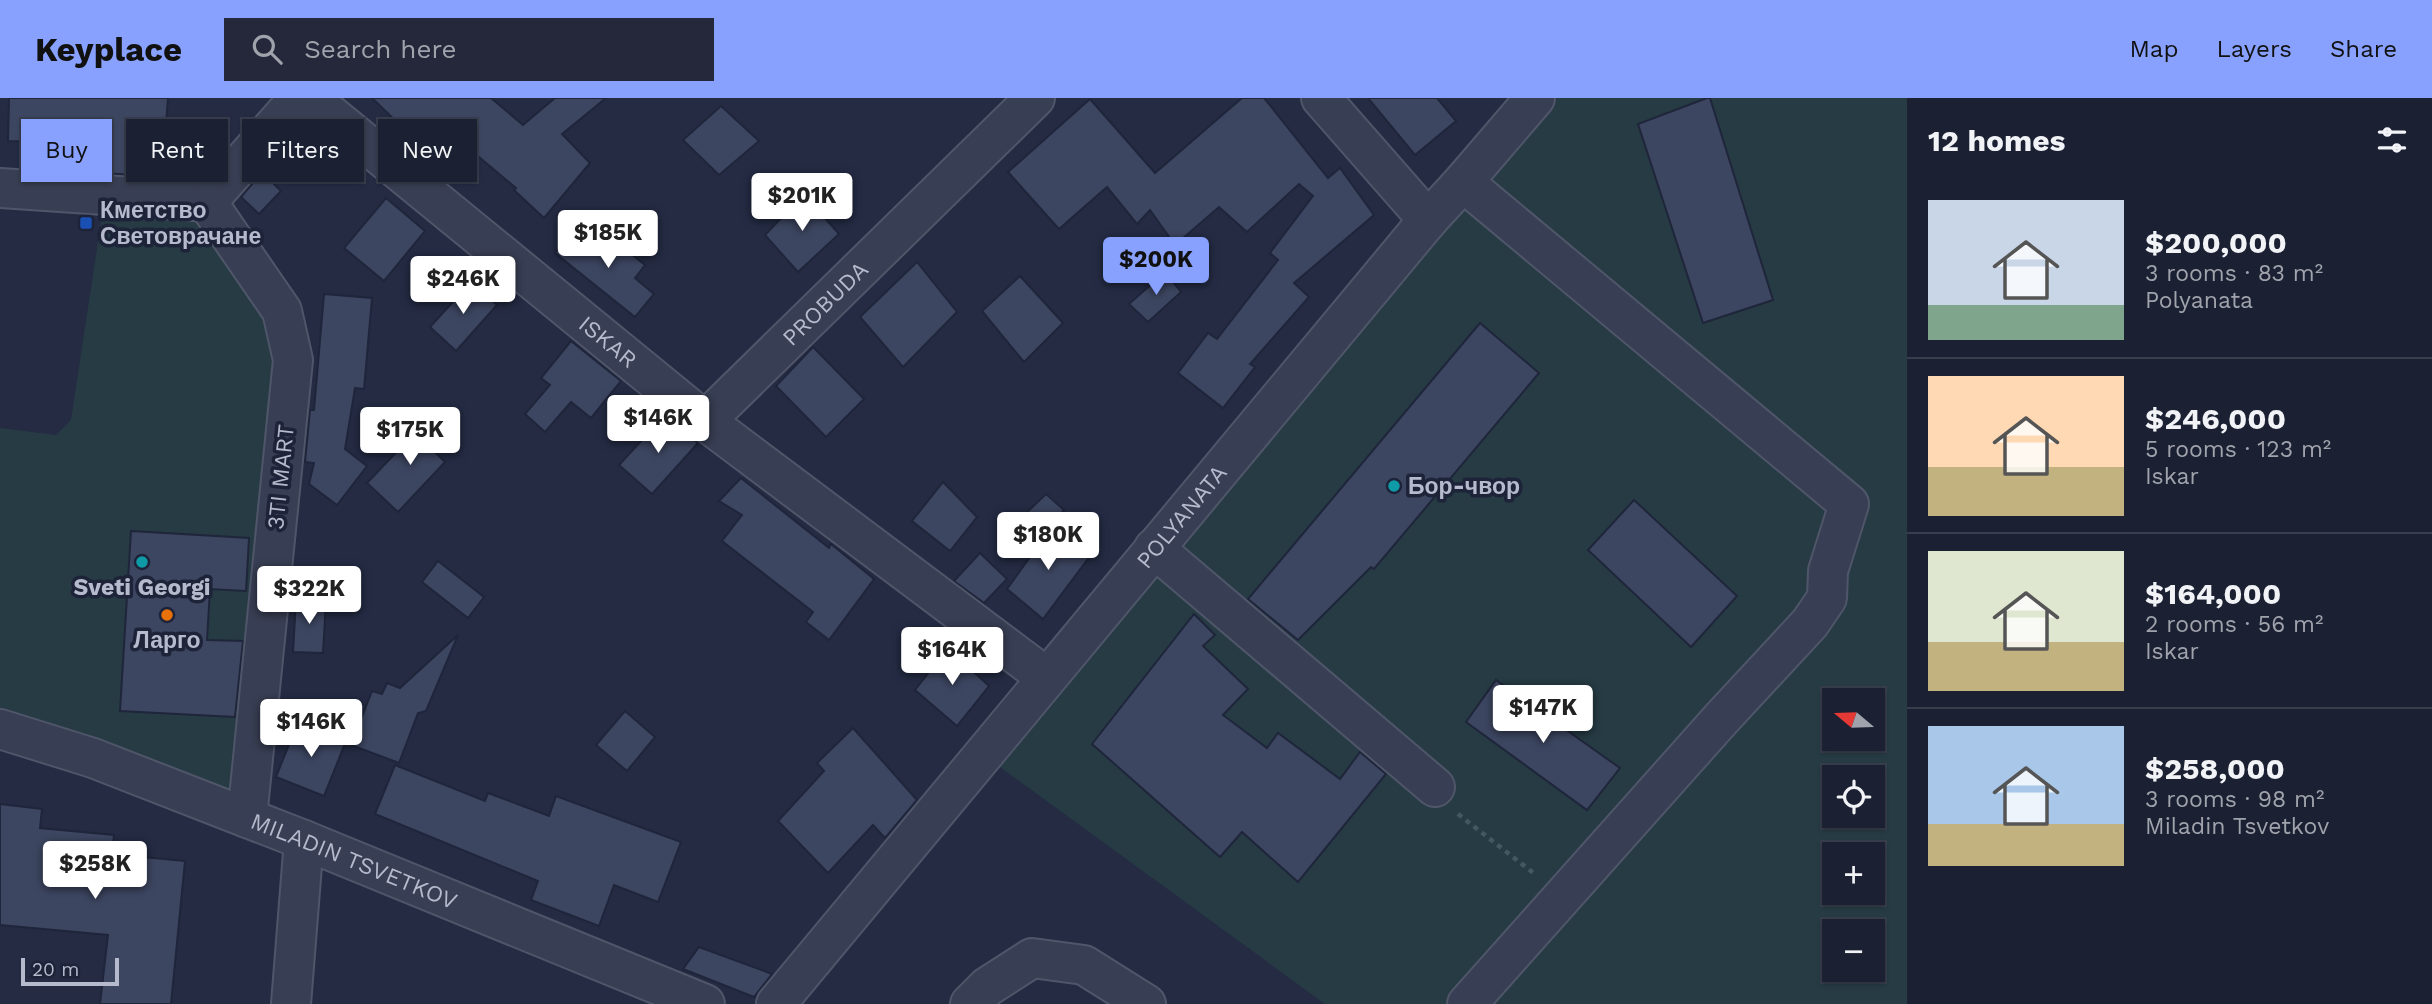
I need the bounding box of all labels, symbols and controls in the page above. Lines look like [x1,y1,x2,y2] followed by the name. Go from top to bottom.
[224,18,714,81] search box
[35,30,182,69] text: Keyplace
[248,30,286,68] icon: search
[304,34,457,64] text: Search here
[2130,35,2178,63] text: Map
[2216,35,2292,63] text: Layers
[2330,35,2397,63] text: Share
[21,119,112,182] chip: Buy
[126,119,228,182] chip: Rent
[242,119,364,182] chip: Filters
[378,119,477,182] chip: New
[2373,121,2411,159] icon: filters
[1928,123,2066,158] text: 12 homes
[753,174,851,233] pin: $201K
[767,182,837,209] text: $201K
[100,197,261,250] place label: Кметство Световрачане
[559,211,657,270] pin: $185K
[78,215,94,231] marker: Кметство Световрачане
[574,219,642,246] text: $185K
[2145,225,2287,260] text: $200,000
[1984,228,2068,312] icon: home
[1107,238,1205,297] pin: $200K
[1119,246,1193,273] text: $200K
[414,256,512,316] pin: $246K
[777,256,873,351] street label: PROBUDA
[2145,260,2323,287] text: 3 rooms · 83 m²
[426,265,500,292] text: $246K
[2145,287,2253,314] text: Polyanata
[574,310,643,373] street label: ISKAR
[609,396,707,455] pin: $146K
[2145,401,2286,436] text: $246,000
[623,404,693,431] text: $146K
[1984,404,2068,488] icon: home
[361,408,459,467] pin: $175K
[376,416,444,443] text: $175K
[262,423,300,531] street label: 3TI MART
[2145,436,2331,463] text: 5 rooms · 123 m²
[1131,459,1232,574] street label: POLYANATA
[2145,463,2199,490] text: Iskar
[1408,473,1520,500] place label: Бор-чвор
[1386,478,1402,494] marker: Бор-чвор
[999,512,1097,572] pin: $180K
[1013,521,1083,548] text: $180K
[134,554,150,570] marker: Sveti Georgi
[260,566,358,626] pin: $322K
[74,574,210,601] place label: Sveti Georgi
[273,575,345,602] text: $322K
[2145,576,2281,611] text: $164,000
[1984,579,2068,663] icon: home
[159,607,175,623] marker: Ларго
[2145,611,2323,638] text: 2 rooms · 56 m²
[134,627,200,654] place label: Ларго
[903,628,1001,687] pin: $164K
[917,636,987,663] text: $164K
[2145,638,2199,665] text: Iskar
[1494,686,1592,745] pin: $147K
[1822,688,1885,751] north arrow
[1822,688,1885,982] map controls
[1509,694,1577,721] text: $147K
[262,700,360,759] pin: $146K
[276,708,346,735] text: $146K
[2145,751,2285,786] text: $258,000
[1984,754,2068,838] icon: home
[1822,765,1885,828] button: locate
[2145,786,2324,813] text: 3 rooms · 98 m²
[247,807,461,915] street label: MILADIN TSVETKOV
[2145,813,2329,840] text: Miladin Tsvetkov
[46,842,144,901] pin: $258K
[1822,842,1885,905] button: +
[59,850,131,877] text: $258K
[1822,919,1885,982] button: −
[21,955,119,987] scale bar
[32,958,79,981] text: 20 m

